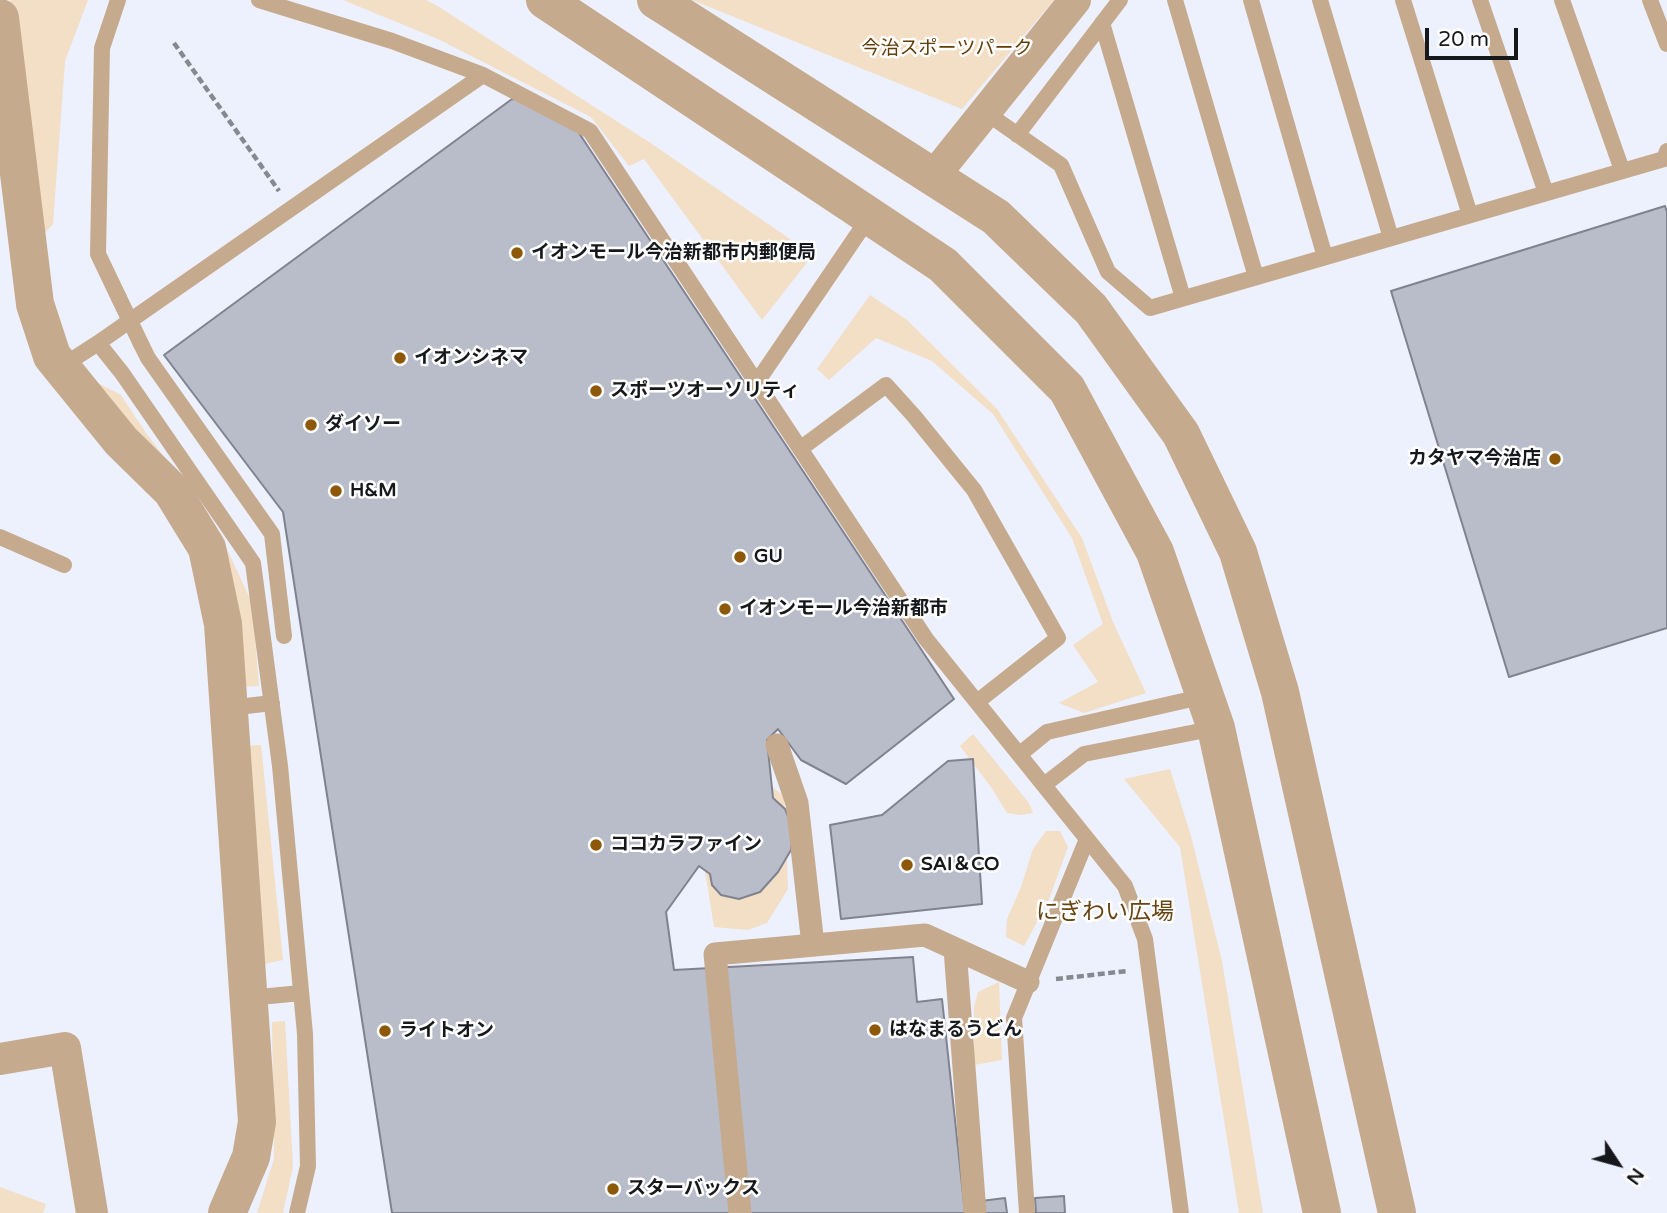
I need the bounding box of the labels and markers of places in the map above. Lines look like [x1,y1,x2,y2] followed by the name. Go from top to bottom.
[531,242,816,264] place label: イオンモール今治新都市内郵便局
[509,245,525,261] marker: イオンモール今治新都市内郵便局
[414,347,528,369] place label: イオンシネマ
[392,350,408,366] marker: イオンシネマ
[610,380,800,402] place label: スポーツオーソリティ
[588,383,604,399] marker: スポーツオーソリティ
[325,414,401,436] place label: ダイソー
[303,417,319,433] marker: ダイソー
[1408,448,1541,470] place label: カタヤマ今治店
[1547,451,1563,467] marker: カタヤマ今治店
[350,480,397,502] place label: H&M
[328,483,344,499] marker: H&M
[754,546,783,568] place label: GU
[732,549,748,565] marker: GU
[739,598,948,620] place label: イオンモール今治新都市
[717,601,733,617] marker: イオンモール今治新都市
[610,834,762,856] place label: ココカラファイン
[588,837,604,853] marker: ココカラファイン
[921,854,1000,876] place label: SAI＆CO
[899,857,915,873] marker: SAI＆CO
[889,1019,1022,1041] place label: はなまるうどん
[399,1020,494,1042] place label: ライトオン
[867,1022,883,1038] marker: はなまるうどん
[377,1023,393,1039] marker: ライトオン
[627,1178,760,1200] place label: スターバックス
[605,1181,621,1197] marker: スターバックス

